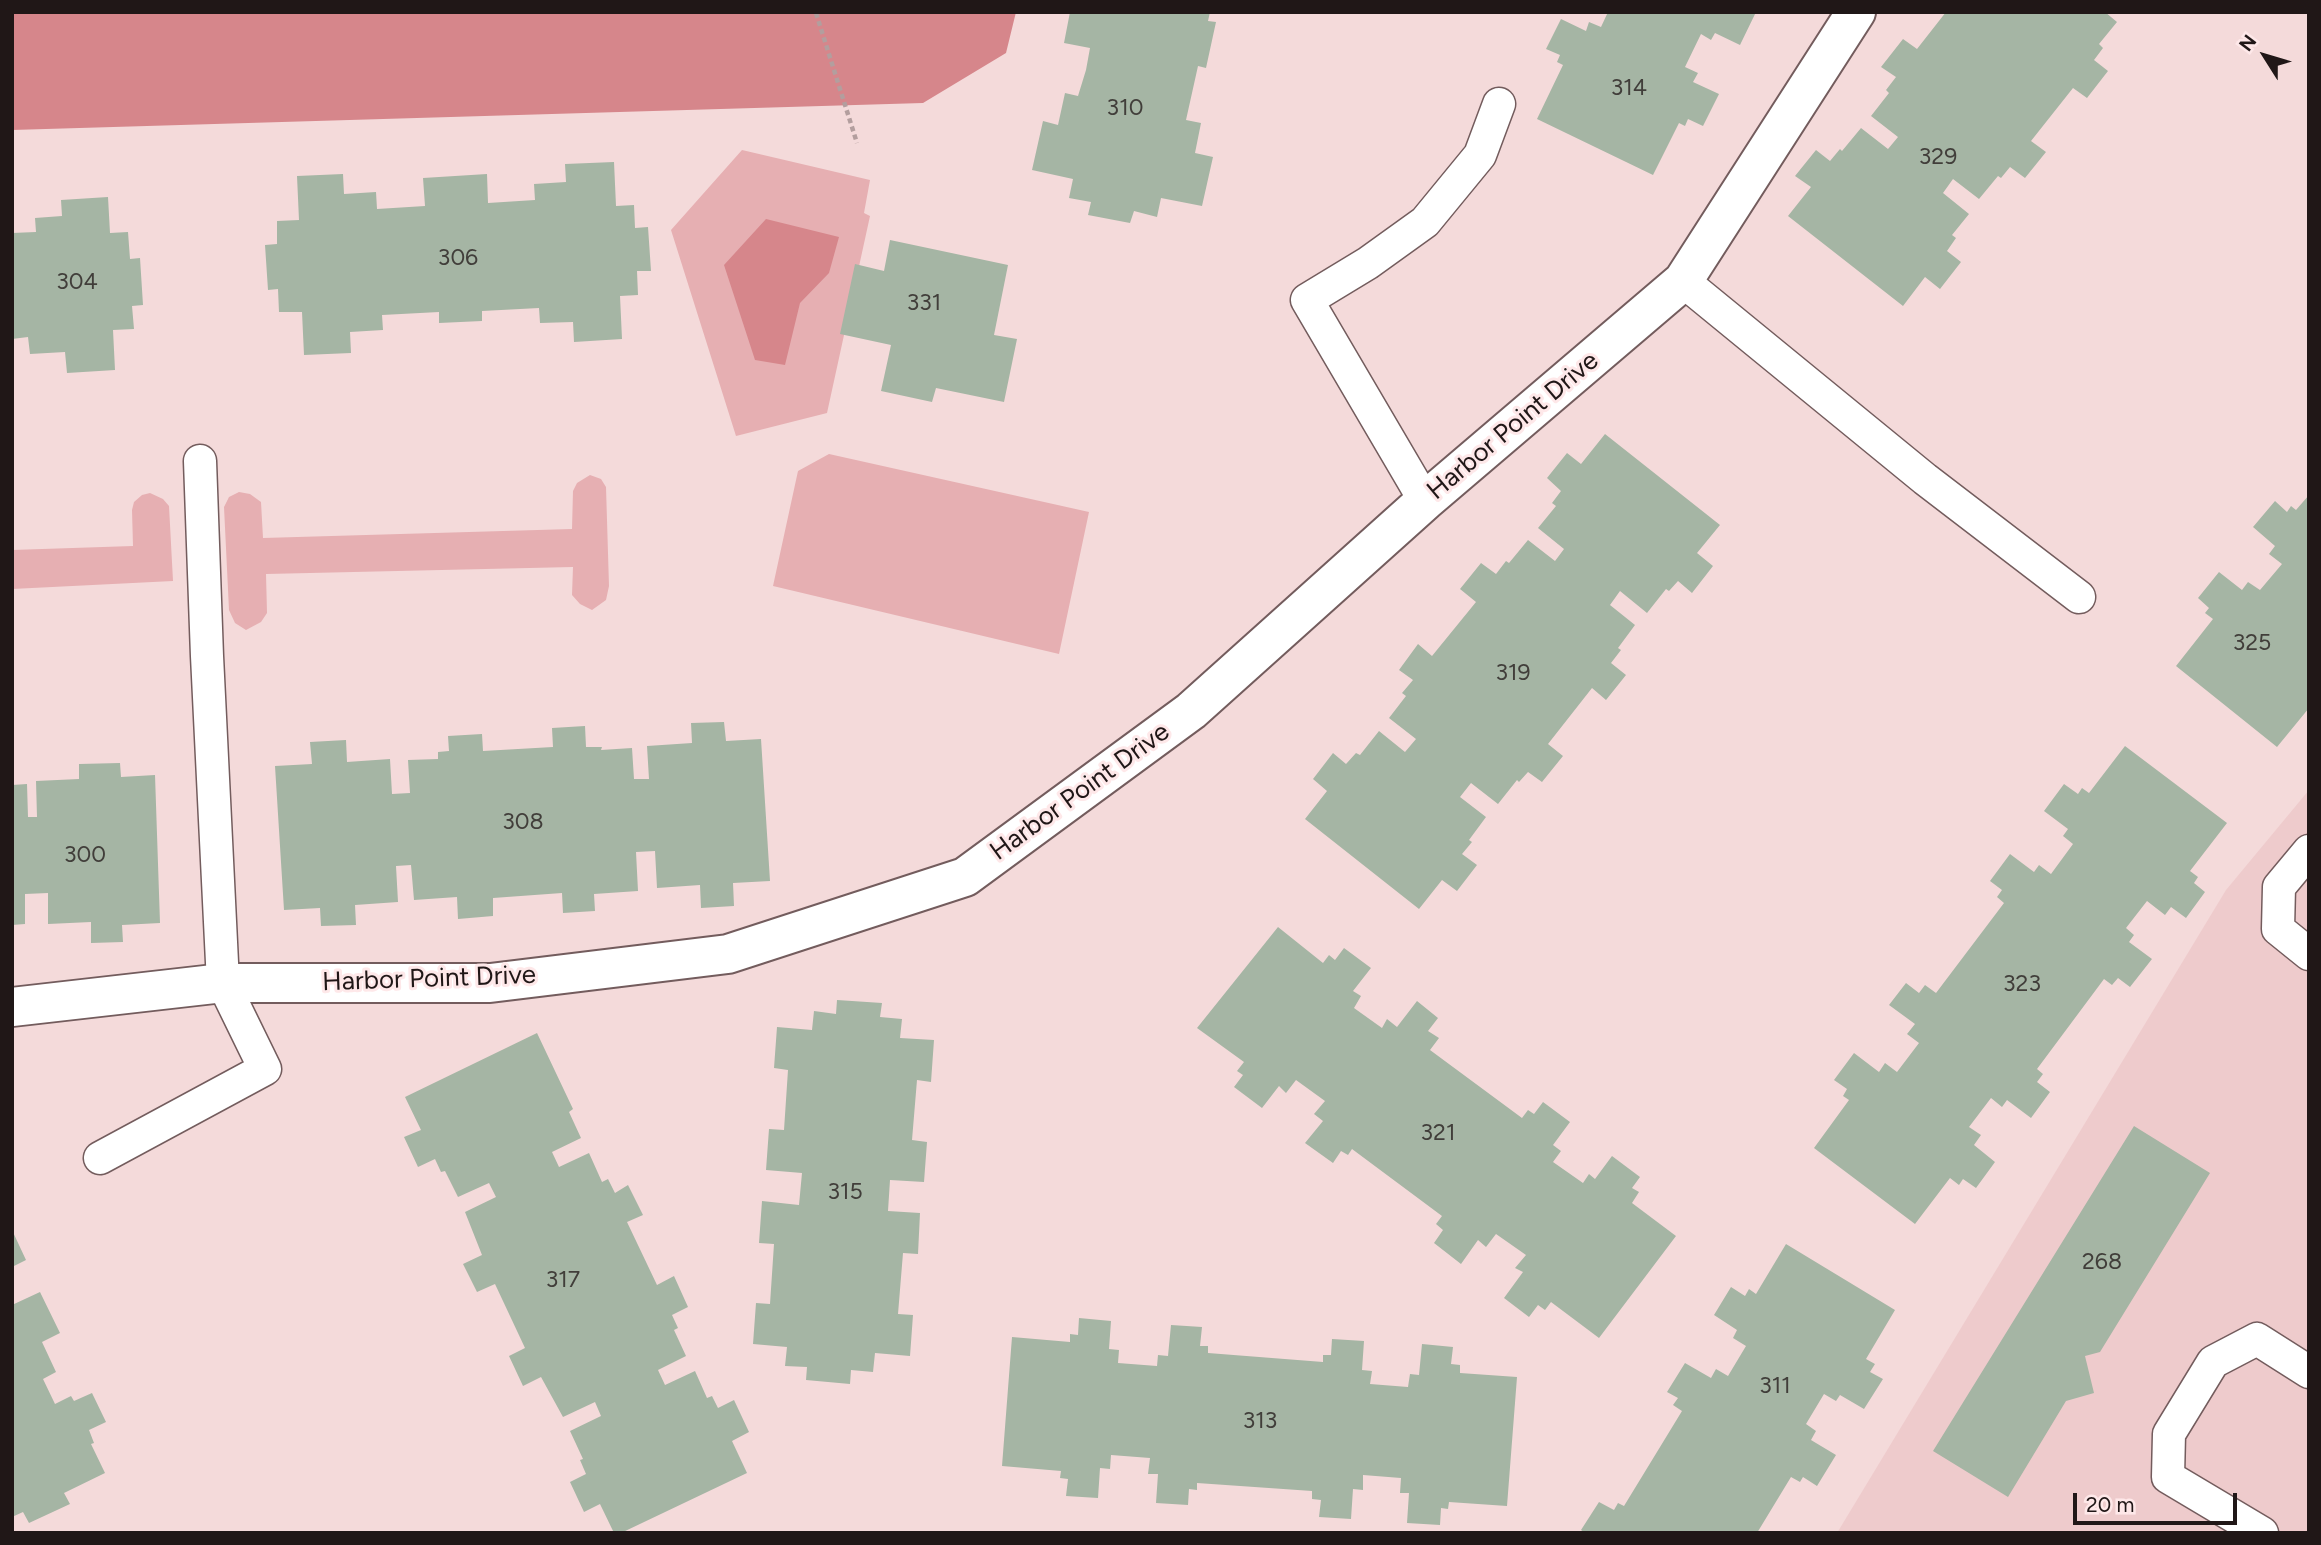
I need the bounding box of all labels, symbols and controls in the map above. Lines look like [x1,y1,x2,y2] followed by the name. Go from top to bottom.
[2230,21,2300,91] north arrow
[2234,30,2261,56] text: N
[1611,74,1647,102] house number: 314
[1107,94,1143,122] house number: 310
[1919,143,1957,171] house number: 329
[438,244,478,272] house number: 306
[56,268,98,296] house number: 304
[907,289,941,317] house number: 331
[1421,345,1605,507] street label: Harbor Point Drive
[2233,629,2271,657] house number: 325
[1495,659,1531,687] house number: 319
[984,717,1176,867] street label: Harbor Point Drive
[502,808,544,836] house number: 308
[64,841,106,869] house number: 300
[322,960,536,998] street label: Harbor Point Drive
[2003,970,2041,998] house number: 323
[1421,1119,1455,1147] house number: 321
[827,1178,863,1206] house number: 315
[2082,1248,2122,1276] house number: 268
[546,1266,580,1294] house number: 317
[1759,1372,1791,1400] house number: 311
[1243,1407,1277,1435] house number: 313
[2076,1478,2240,1522] scale bar
[2086,1492,2134,1517] text: 20 m

